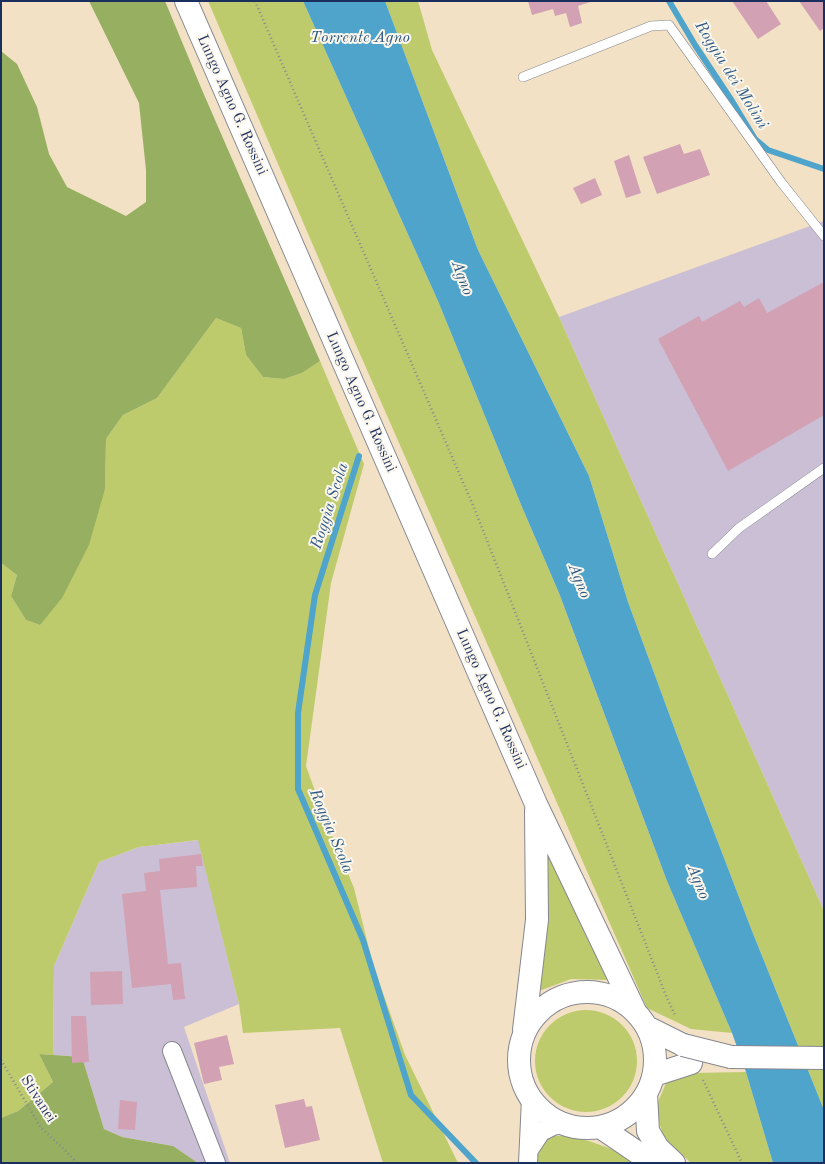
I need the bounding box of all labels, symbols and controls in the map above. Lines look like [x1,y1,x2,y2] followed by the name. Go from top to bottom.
[690,17,772,133] water label: Roggia dei Molini
[310,28,410,48] water label: Torrente Agno
[193,32,271,178] street label: Lungo Agno G. Rossini
[447,258,477,298] water label: Agno
[322,329,400,475] street label: Lungo Agno G. Rossini
[307,460,353,552] water label: Roggia Scola
[563,561,595,601] water label: Agno
[452,626,530,772] street label: Lungo Agno G. Rossini
[305,786,357,876] water label: Roggia Scola
[682,862,714,902] water label: Agno
[16,1072,60,1126] street label: Stivanei

